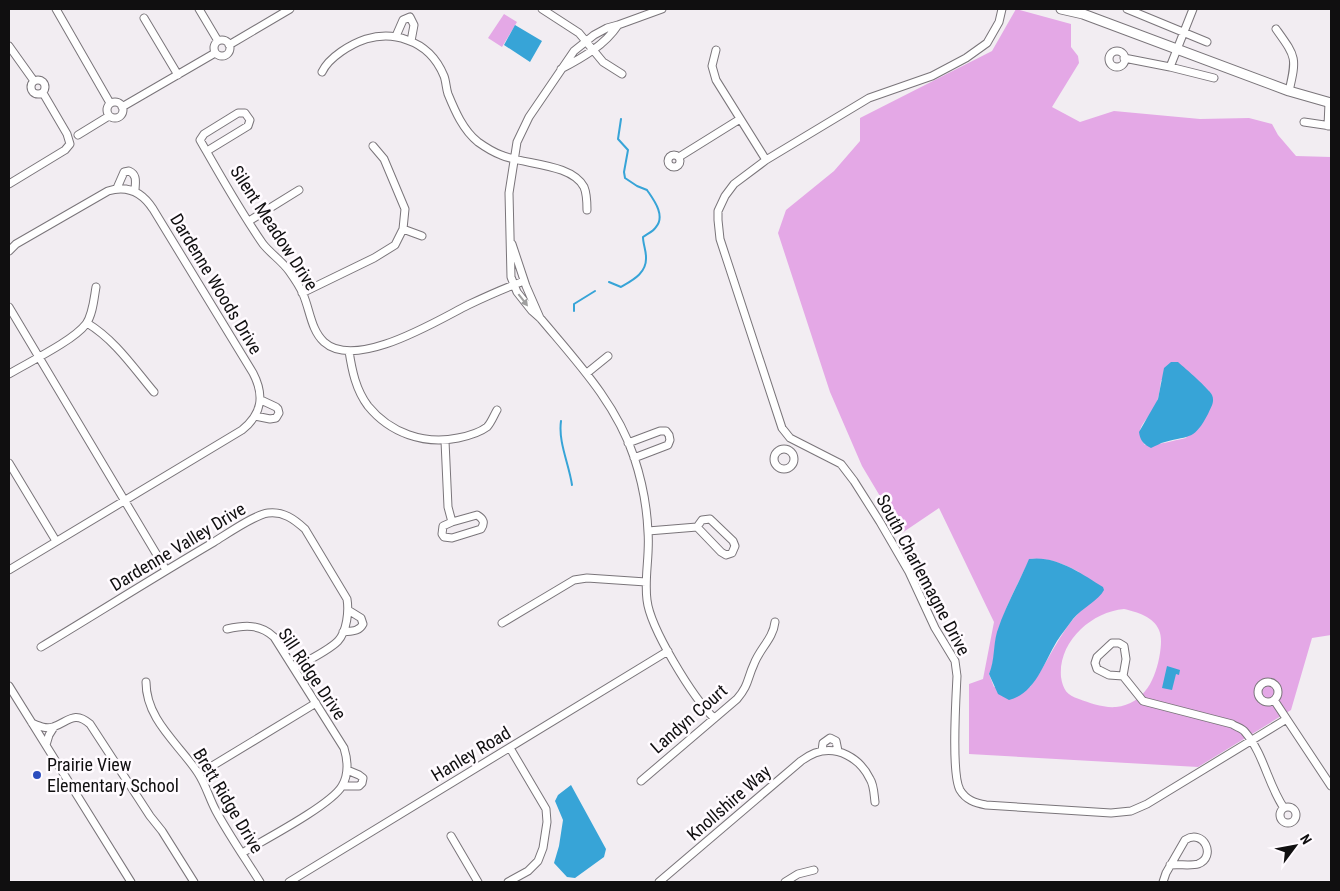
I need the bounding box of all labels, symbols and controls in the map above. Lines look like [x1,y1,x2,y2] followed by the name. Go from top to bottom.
[226,161,323,294] street label: Silent Meadow Drive
[166,210,267,358] street label: Dardenne Woods Drive
[517,293,528,306] one-way arrow
[872,491,975,659] street label: South Charlemagne Drive
[106,498,249,595] street label: Dardenne Valley Drive
[274,624,351,723] street label: Sill Ridge Drive
[646,680,731,758] street label: Landyn Court
[427,722,514,785] street label: Hanley Road
[189,745,268,857] street label: Brett Ridge Drive
[47,754,179,796] place label: Prairie View Elementary School
[683,760,775,845] street label: Knollshire Way
[31,769,43,781] marker: Prairie View Elementary School
[1270,821,1320,871] north arrow
[1297,831,1315,847] text: N

